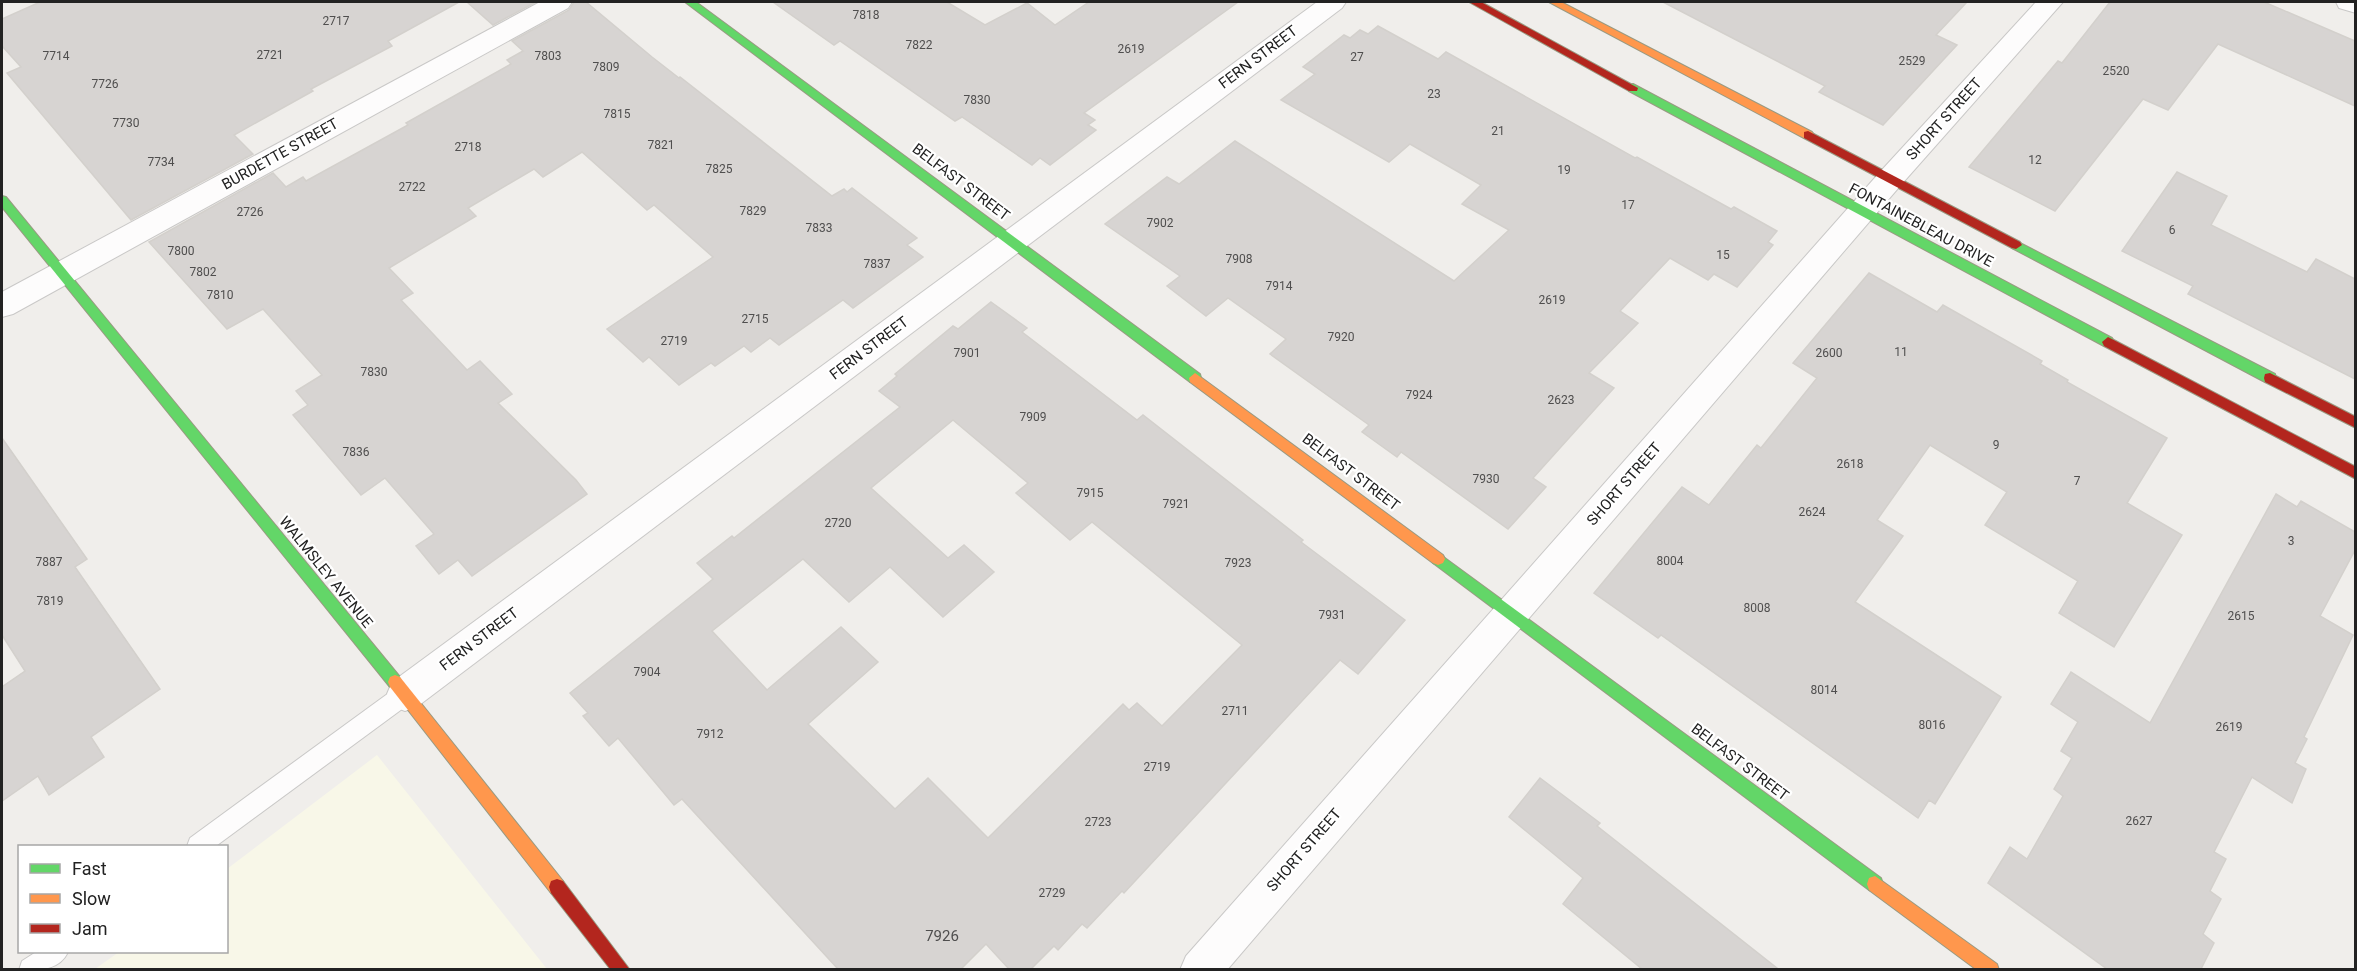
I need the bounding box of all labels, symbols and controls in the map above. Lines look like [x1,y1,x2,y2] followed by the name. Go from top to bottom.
[853,8,880,22] house number: 7818
[323,14,350,28] house number: 2717
[1215,22,1301,92] street label: FERN STREET
[906,38,933,52] house number: 7822
[1118,42,1144,56] house number: 2619
[257,48,283,62] house number: 2721
[43,49,70,63] house number: 7714
[535,49,561,63] house number: 7803
[1350,50,1364,64] house number: 27
[1899,54,1925,68] house number: 2529
[593,60,619,74] house number: 7809
[2103,64,2130,78] house number: 2520
[1902,74,1986,164] street label: SHORT STREET
[92,77,119,91] house number: 7726
[1427,87,1441,101] house number: 23
[964,93,991,107] house number: 7830
[604,107,631,121] house number: 7815
[219,115,341,193] street label: BURDETTE STREET
[113,116,140,130] house number: 7730
[1491,124,1505,138] house number: 21
[648,138,674,152] house number: 7821
[455,140,482,154] house number: 2718
[909,140,1013,225] street label: BELFAST STREET
[2028,153,2042,167] house number: 12
[148,155,175,169] house number: 7734
[706,162,733,176] house number: 7825
[1557,163,1571,177] house number: 19
[1846,179,1997,271] street label: FONTAINEBLEAU DRIVE
[399,180,426,194] house number: 2722
[1621,198,1635,212] house number: 17
[740,204,766,218] house number: 7829
[237,205,264,219] house number: 2726
[1147,216,1174,230] house number: 7902
[806,221,832,235] house number: 7833
[2169,223,2176,237] house number: 6
[168,244,195,258] house number: 7800
[1716,248,1730,262] house number: 15
[1226,252,1253,266] house number: 7908
[864,257,891,271] house number: 7837
[190,265,217,279] house number: 7802
[1266,279,1293,293] house number: 7914
[207,288,234,302] house number: 7810
[1539,293,1565,307] house number: 2619
[742,312,769,326] house number: 2715
[826,313,912,383] street label: FERN STREET
[1328,330,1355,344] house number: 7920
[661,334,687,348] house number: 2719
[1894,345,1908,359] house number: 11
[954,346,980,360] house number: 7901
[1816,346,1843,360] house number: 2600
[361,365,388,379] house number: 7830
[1406,388,1433,402] house number: 7924
[1548,393,1574,407] house number: 2623
[1020,410,1046,424] house number: 7909
[1299,430,1403,515] street label: BELFAST STREET
[1993,438,1999,452] house number: 9
[1583,439,1665,529] street label: SHORT STREET
[343,445,370,459] house number: 7836
[1837,457,1864,471] house number: 2618
[1473,472,1500,486] house number: 7930
[2074,474,2081,488] house number: 7
[1077,486,1104,500] house number: 7915
[1163,497,1189,511] house number: 7921
[1799,505,1826,519] house number: 2624
[275,513,377,632] street label: WALMSLEY AVENUE
[825,516,852,530] house number: 2720
[2288,534,2294,548] house number: 3
[1657,554,1684,568] house number: 8004
[36,555,63,569] house number: 7887
[1225,556,1251,570] house number: 7923
[37,594,63,608] house number: 7819
[1744,601,1771,615] house number: 8008
[436,604,522,674] street label: FERN STREET
[1319,608,1345,622] house number: 7931
[2228,609,2255,623] house number: 2615
[634,665,661,679] house number: 7904
[1811,683,1838,697] house number: 8014
[1222,704,1248,718] house number: 2711
[1919,718,1946,732] house number: 8016
[1688,720,1792,805] street label: BELFAST STREET
[2216,720,2242,734] house number: 2619
[697,727,724,741] house number: 7912
[1144,760,1170,774] house number: 2719
[1263,805,1345,895] street label: SHORT STREET
[2126,814,2153,828] house number: 2627
[1085,815,1111,829] house number: 2723
[18,845,228,953] legend
[72,858,107,879] text: Fast
[1039,886,1065,900] house number: 2729
[72,888,111,909] text: Slow
[72,918,108,939] text: Jam
[925,927,959,945] house number: 7926

